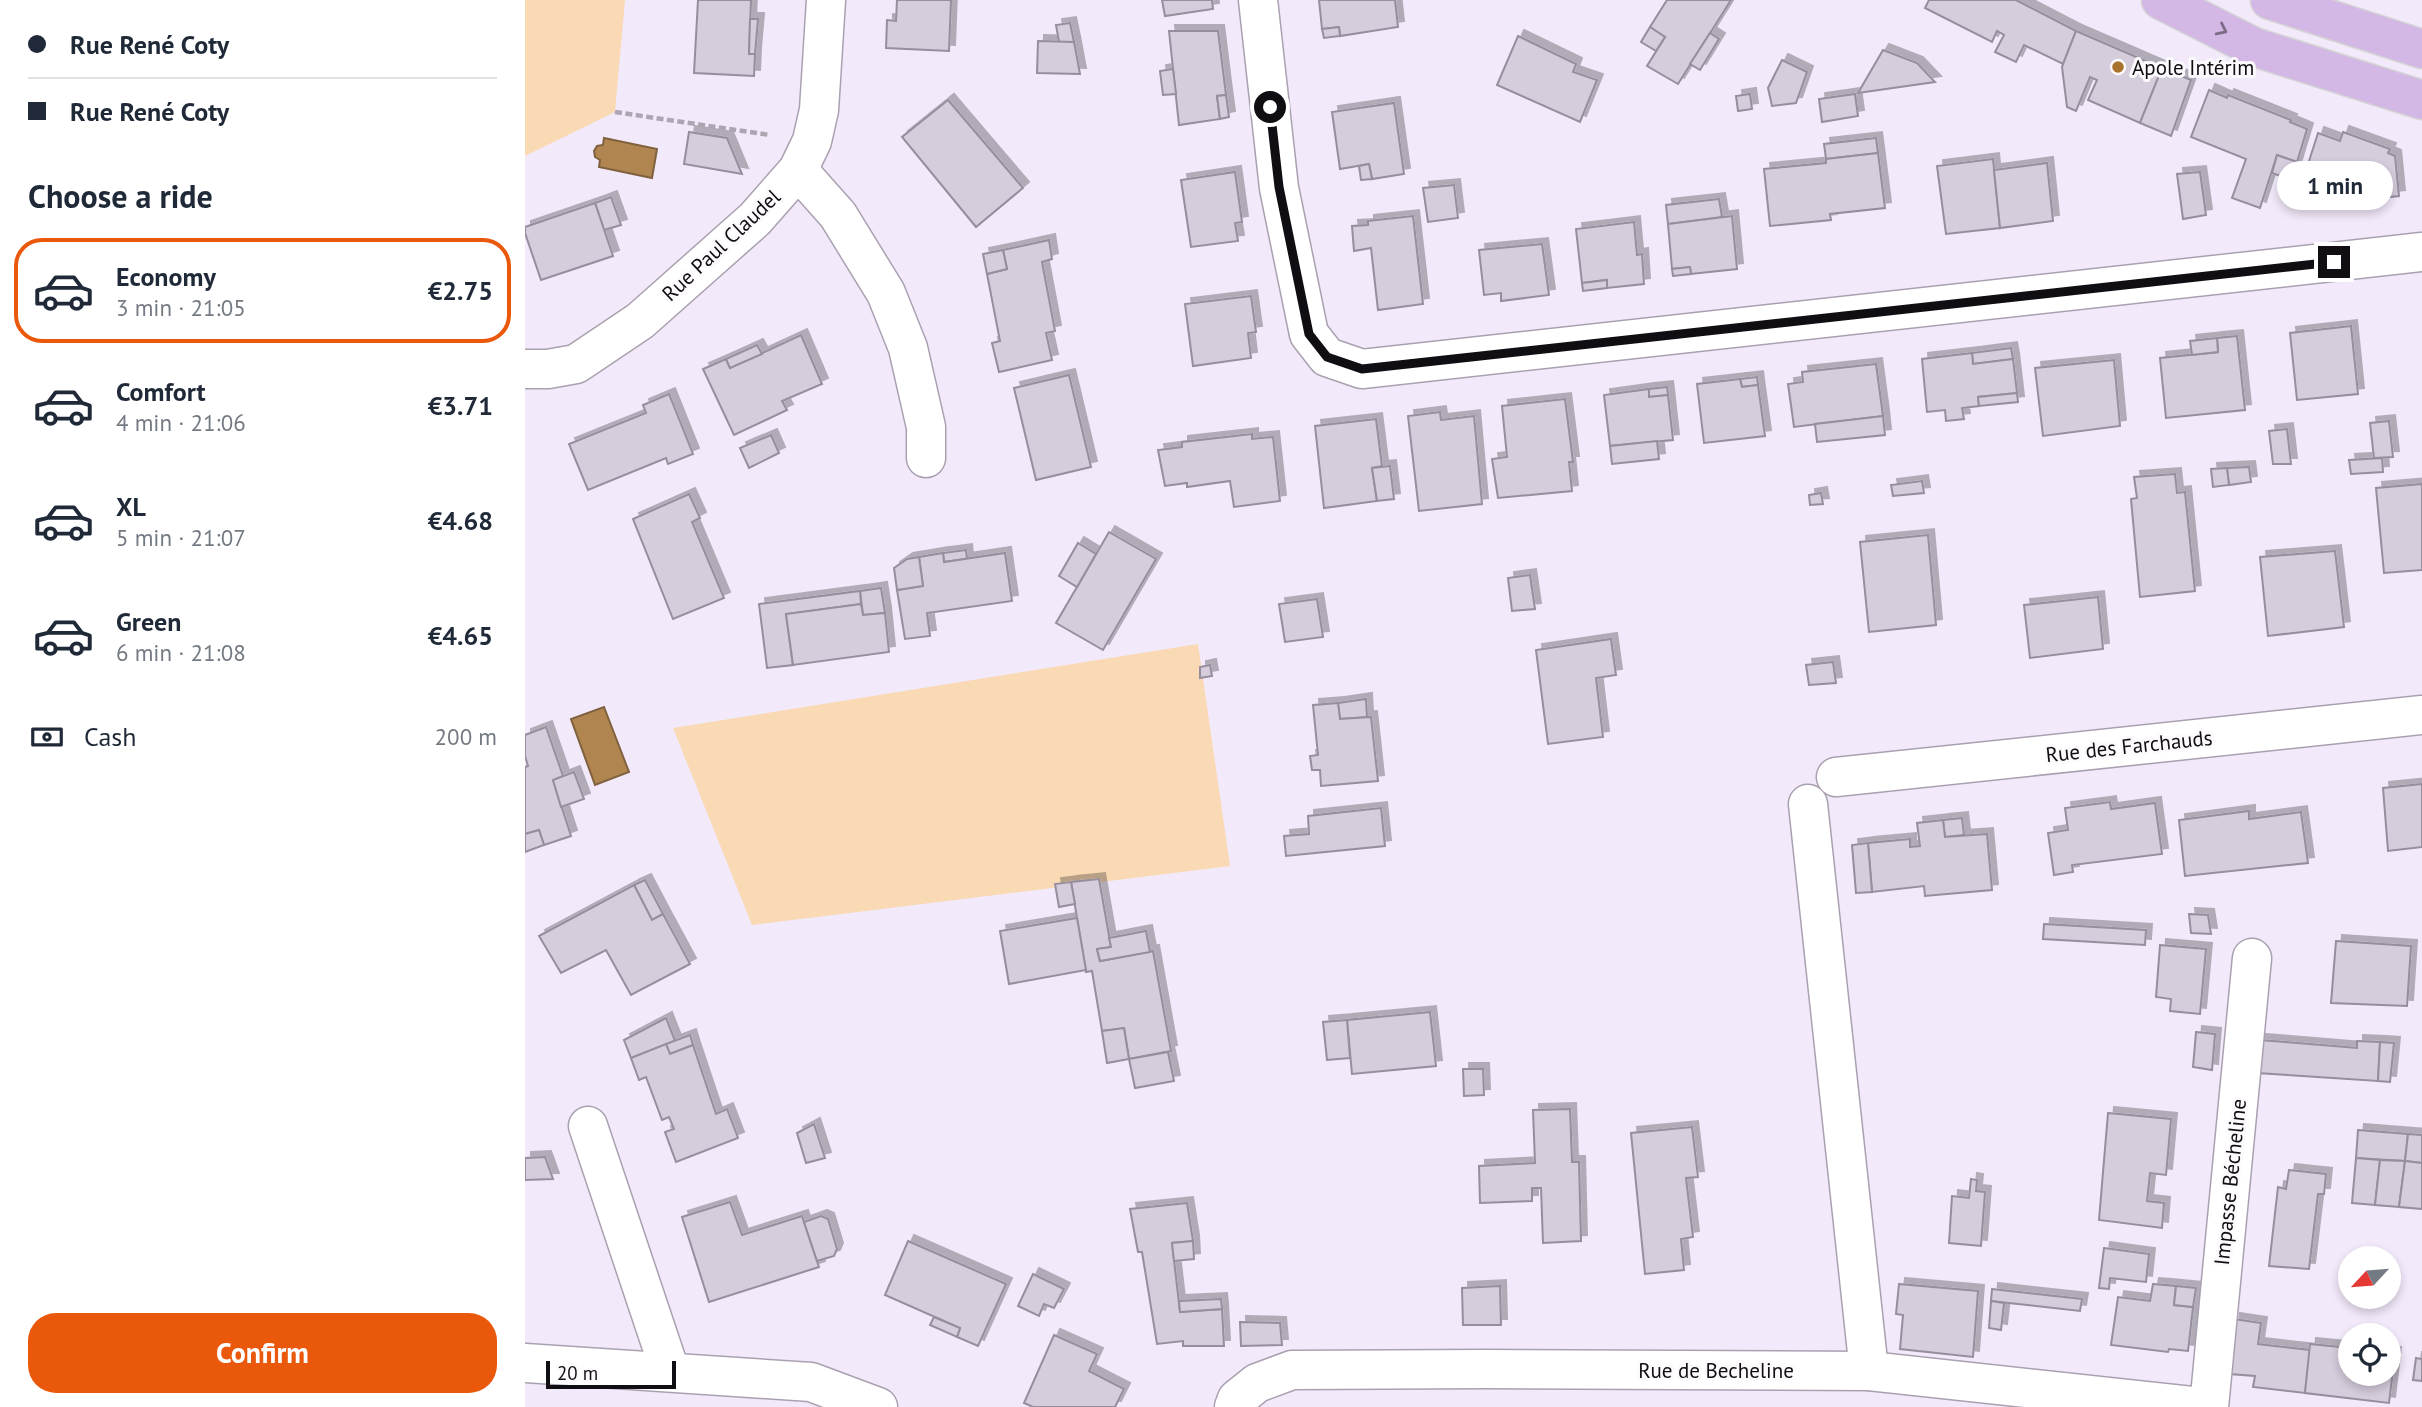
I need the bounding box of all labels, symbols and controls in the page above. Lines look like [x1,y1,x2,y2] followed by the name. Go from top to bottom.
[2215,22,2227,36] one-way arrow
[70,28,229,61] text: Rue René Coty
[2132,54,2254,81] place label: Apole Intérim
[2110,59,2126,75] marker: Apole Intérim
[1254,91,1286,123] route start
[70,95,229,128] text: Rue René Coty
[2276,160,2392,210] callout: 1 min
[2307,171,2363,200] text: 1 min
[28,175,213,217] text: Choose a ride
[656,183,786,307] street label: Rue Paul Claudel
[2318,246,2350,278] route end
[32,259,95,322] icon: car
[116,260,216,293] text: Economy
[428,274,493,307] text: €2.75
[116,293,246,322] text: 3 min · 21:05
[32,374,95,437] icon: car
[116,375,206,408] text: Comfort
[428,389,493,422] text: €3.71
[116,408,246,437] text: 4 min · 21:06
[32,489,95,552] icon: car
[116,490,146,523] text: XL
[428,504,493,537] text: €4.68
[116,523,246,552] text: 5 min · 21:07
[32,604,95,667] icon: car
[116,605,181,638] text: Green
[428,619,493,652] text: €4.65
[116,638,246,667] text: 6 min · 21:08
[28,718,66,756] icon: cash
[84,720,136,753] text: Cash
[435,722,497,751] text: 200 m
[2044,724,2214,768] street label: Rue des Farchauds
[2208,1097,2252,1267] street label: Impasse Bécheline
[2338,1246,2401,1309] north arrow
[2338,1246,2401,1386] map controls
[28,1313,497,1393] button: Confirm
[2338,1323,2401,1386] button: locate
[1638,1357,1794,1384] street label: Rue de Becheline
[546,1358,675,1390] scale bar
[557,1361,598,1385] text: 20 m

